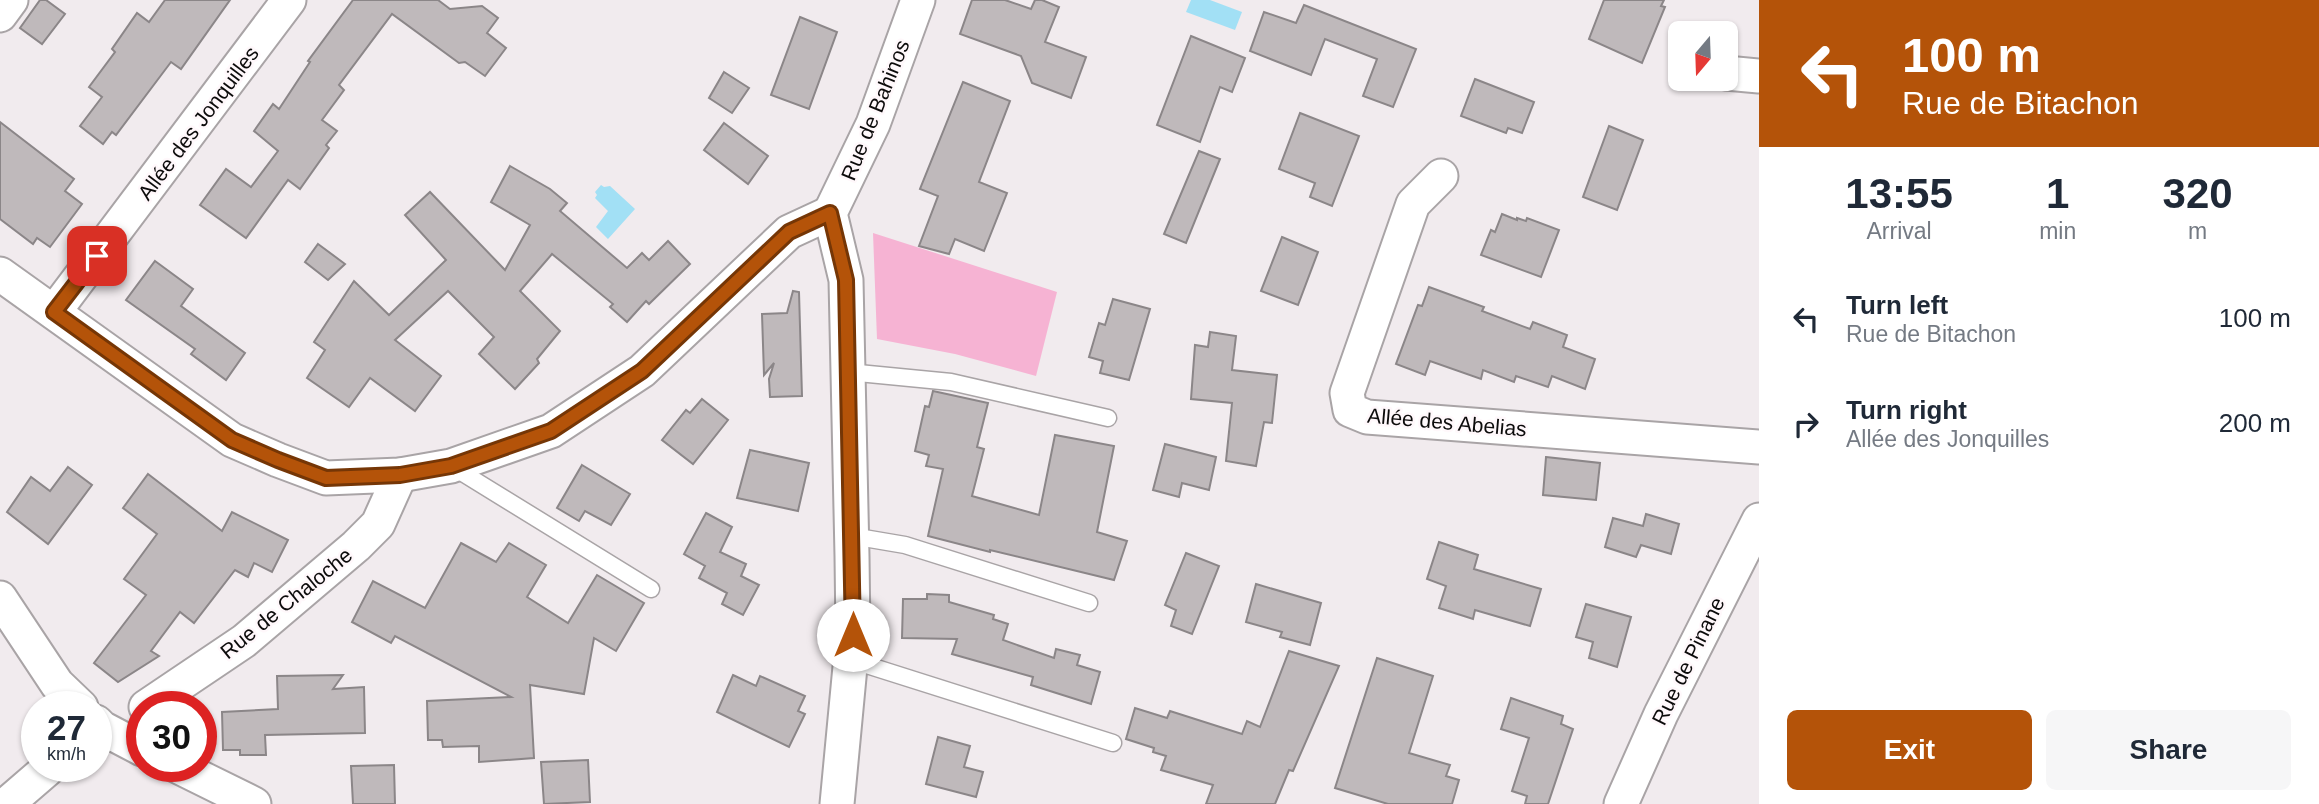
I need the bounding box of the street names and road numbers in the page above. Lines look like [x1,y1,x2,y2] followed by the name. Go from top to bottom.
[836,36,914,184] street label: Rue de Bahinos
[133,42,263,204] street label: Allée des Jonquilles
[1366,404,1528,440] street label: Allée des Abelias
[216,543,356,663] street label: Rue de Chaloche
[1647,594,1729,728] street label: Rue de Pinane

